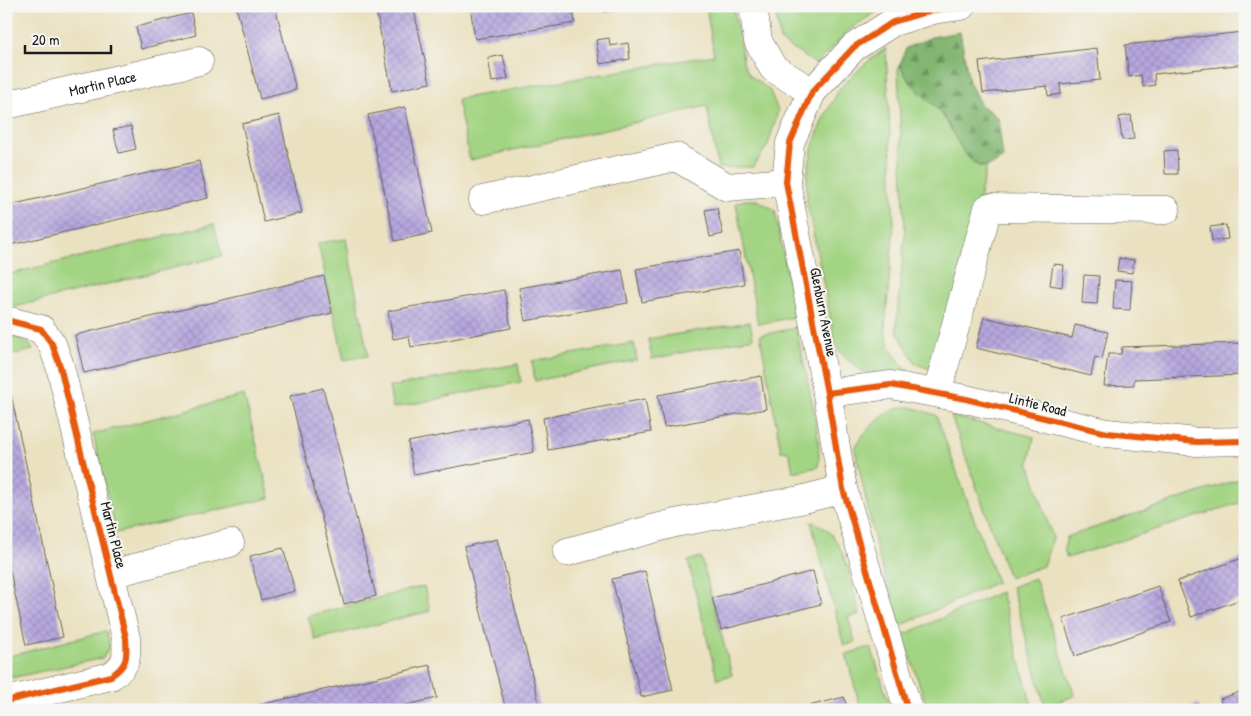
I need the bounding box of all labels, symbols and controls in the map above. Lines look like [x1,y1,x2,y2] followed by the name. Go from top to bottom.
[25,22,111,54] scale bar
[32,29,59,50] text: 20 m
[67,65,138,101] street label: Martin Place
[805,266,843,358] street label: Glenburn Avenue
[1007,387,1069,421] street label: Lintie Road
[96,499,132,571] street label: Martin Place

